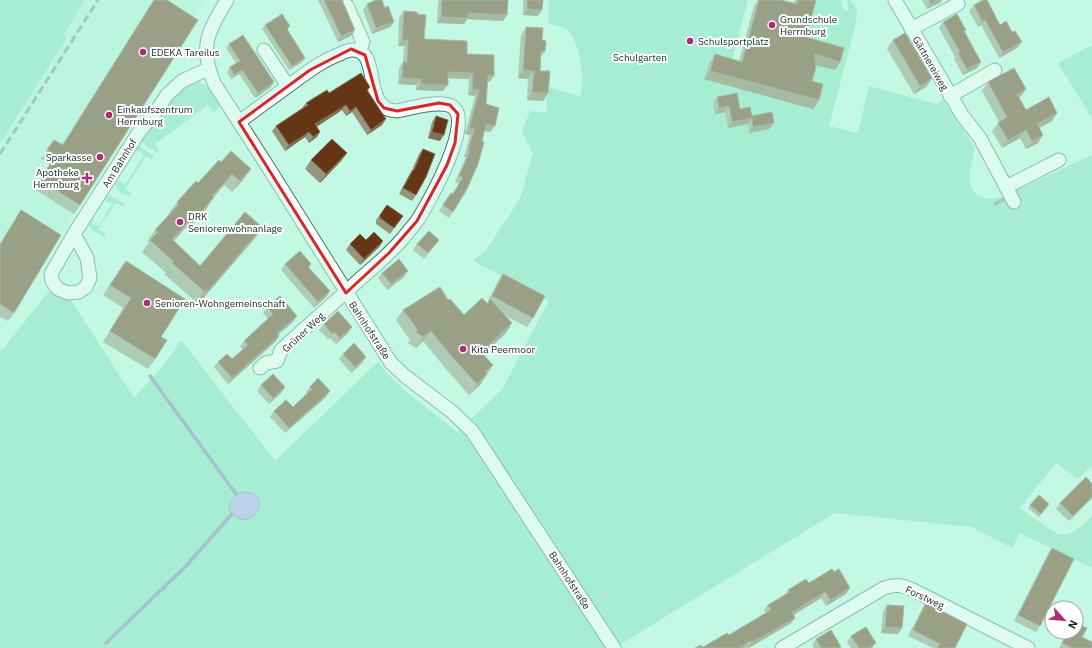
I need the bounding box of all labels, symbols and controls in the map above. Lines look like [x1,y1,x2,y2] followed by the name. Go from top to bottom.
[780,13,838,38] place label: Grundschule Herrnburg
[767,20,777,30] marker: Grundschule Herrnburg
[910,34,952,93] street label: Gärtnereiweg
[698,35,769,48] place label: Schulsportplatz
[685,36,695,46] marker: Schulsportplatz
[151,46,220,59] place label: EDEKA Tareilus
[138,47,148,57] marker: EDEKA Tareilus
[613,51,667,64] park label: Schulgarten
[117,103,193,128] place label: Einkaufszentrum Herrnburg
[104,110,114,120] marker: Einkaufszentrum Herrnburg
[99,136,140,190] street label: Am Bahnhof
[46,151,93,164] place label: Sparkasse
[95,152,105,162] marker: Sparkasse
[33,166,80,191] place label: Apotheke Herrnburg
[82,173,92,183] marker: Apotheke Herrnburg
[188,210,283,235] place label: DRK Seniorenwohnanlage
[175,217,185,227] marker: DRK Seniorenwohnanlage
[155,297,286,310] place label: Senioren-Wohngemeinschaft
[142,298,152,308] marker: Senioren-Wohngemeinschaft
[346,299,394,362] street label: Bahnhofstraße
[280,309,328,355] street label: Grüner Weg
[471,343,535,356] place label: Kita Peermoor
[458,344,468,354] marker: Kita Peermoor
[546,549,594,612] street label: Bahnhofstraße
[903,583,947,612] street label: Forstweg
[1044,600,1084,640] north arrow
[1065,618,1081,631] text: N

